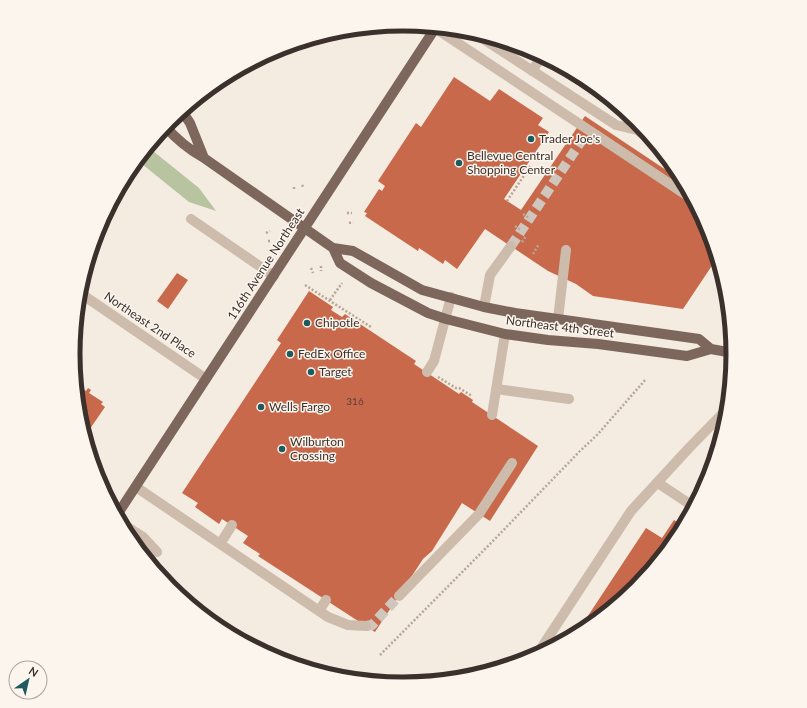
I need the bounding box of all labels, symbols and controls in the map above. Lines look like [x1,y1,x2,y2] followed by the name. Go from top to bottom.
[539,131,600,146] place label: Trader Joe's
[526,134,536,144] marker: Trader Joe's
[467,148,556,177] place label: Bellevue Central Shopping Center
[454,158,464,168] marker: Bellevue Central Shopping Center
[224,204,308,322] street label: 116th Avenue Northeast
[102,288,199,361] street label: Northeast 2nd Place
[505,312,616,341] street label: Northeast 4th Street
[315,315,359,330] place label: Chipotle
[302,318,312,328] marker: Chipotle
[298,346,365,361] place label: FedEx Office
[285,349,295,359] marker: FedEx Office
[319,364,352,379] place label: Target
[306,367,316,377] marker: Target
[346,395,364,407] house number: 316
[269,399,330,414] place label: Wells Fargo
[256,402,266,412] marker: Wells Fargo
[290,434,344,463] place label: Wilburton Crossing
[277,444,287,454] marker: Wilburton Crossing
[8,660,48,700] north arrow
[27,664,41,679] text: N

